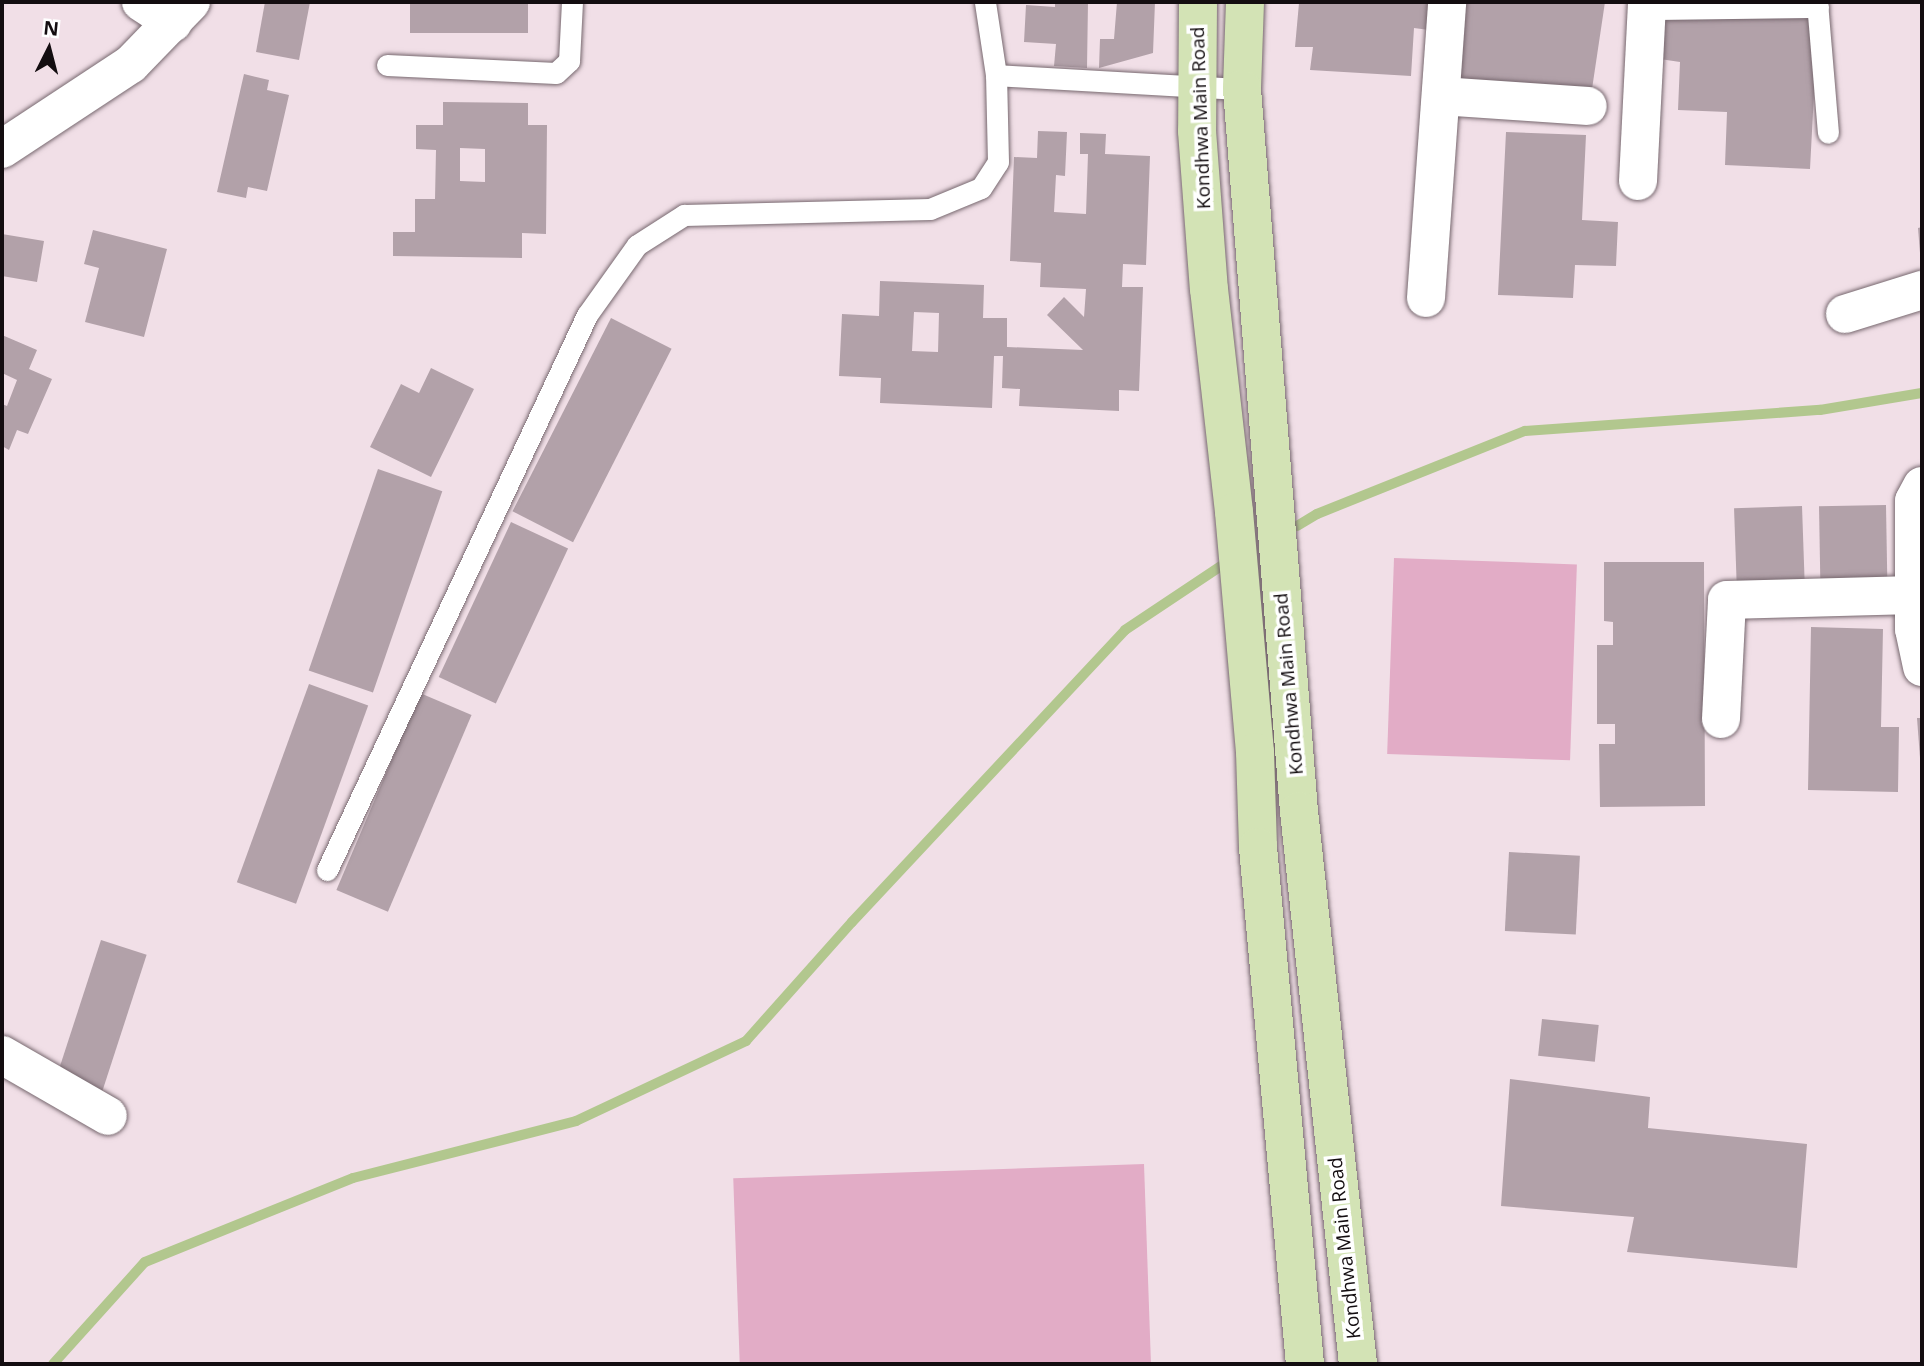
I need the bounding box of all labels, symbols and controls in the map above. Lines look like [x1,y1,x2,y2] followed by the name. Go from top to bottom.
[14,14,84,84] north arrow
[42,14,60,42] text: N
[1186,26,1216,210] street label: Kondhwa Main Road
[1270,592,1308,776] street label: Kondhwa Main Road
[1324,1156,1366,1340] street label: Kondhwa Main Road

